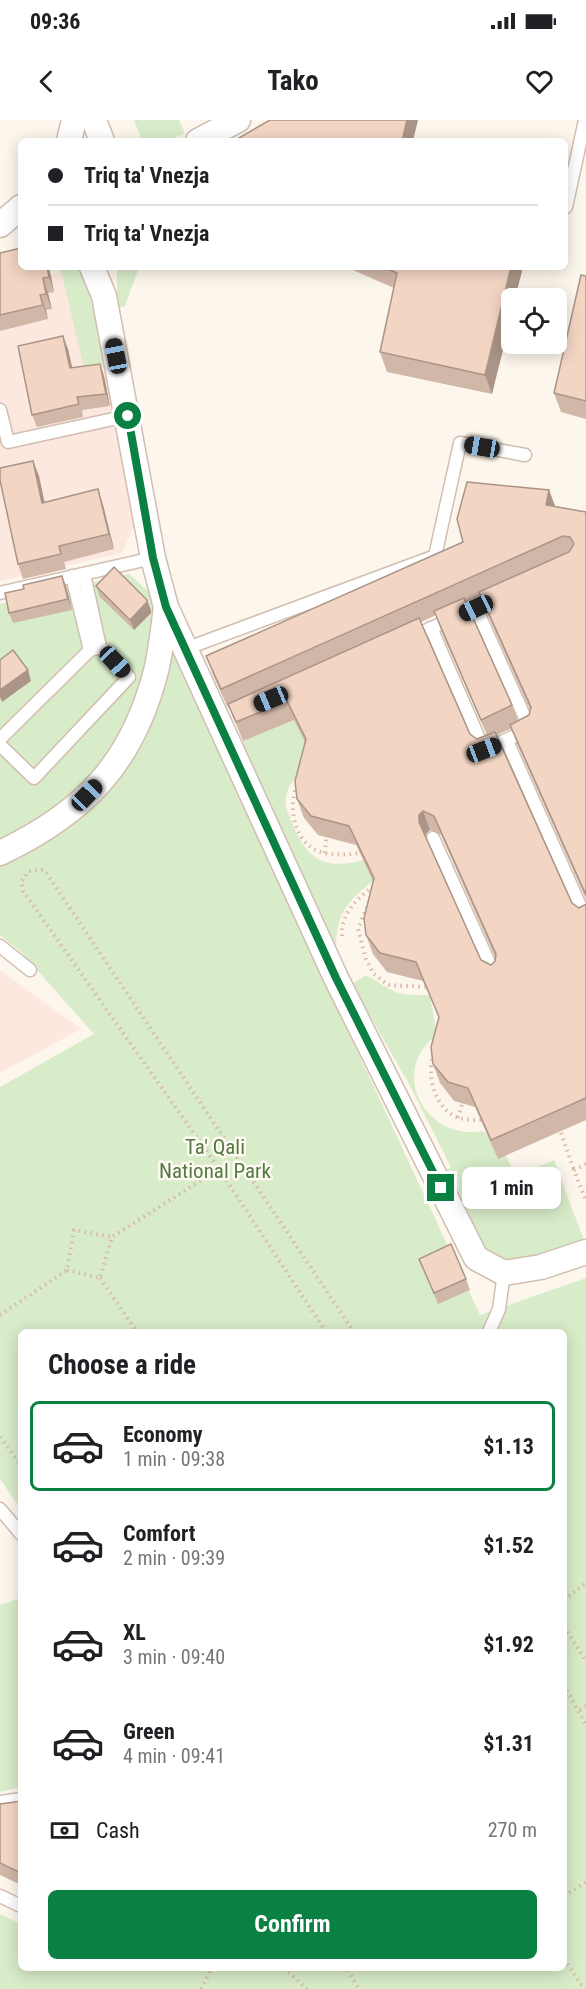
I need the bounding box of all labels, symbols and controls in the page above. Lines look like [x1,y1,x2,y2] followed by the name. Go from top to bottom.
[30,9,81,34] text: 09:36
[30,65,63,98] icon: back
[267,65,319,97] text: Tako
[523,65,556,98] icon: heart
[84,163,209,188] text: Triq ta' Vnezja
[84,221,209,246] text: Triq ta' Vnezja
[501,288,567,354] map controls
[501,288,567,354] button: locate
[104,337,128,375] car
[114,402,141,429] route start
[463,435,501,459] car
[456,592,496,624] car
[96,643,134,681] car
[251,684,291,714] car
[464,735,504,765] car
[68,776,106,814] car
[159,1135,272,1183] park label: Ta' Qali National Park
[462,1167,561,1209] callout: 1 min
[427,1174,454,1201] route end
[489,1176,534,1200] text: 1 min
[48,1349,196,1381] text: Choose a ride
[51,1419,105,1473] icon: car
[123,1422,203,1447] text: Economy
[483,1434,534,1459] text: $1.13
[123,1447,225,1471] text: 1 min · 09:38
[51,1518,105,1572] icon: car
[123,1521,196,1546] text: Comfort
[483,1533,534,1558] text: $1.52
[123,1546,225,1570] text: 2 min · 09:39
[51,1617,105,1671] icon: car
[123,1620,146,1645] text: XL
[483,1632,534,1657] text: $1.92
[123,1645,225,1669] text: 3 min · 09:40
[51,1716,105,1770] icon: car
[123,1719,175,1744] text: Green
[483,1731,534,1756] text: $1.31
[123,1744,225,1768] text: 4 min · 09:41
[48,1814,81,1847] icon: cash
[96,1818,140,1843] text: Cash
[488,1818,537,1842] text: 270 m
[48,1890,537,1959] button: Confirm

